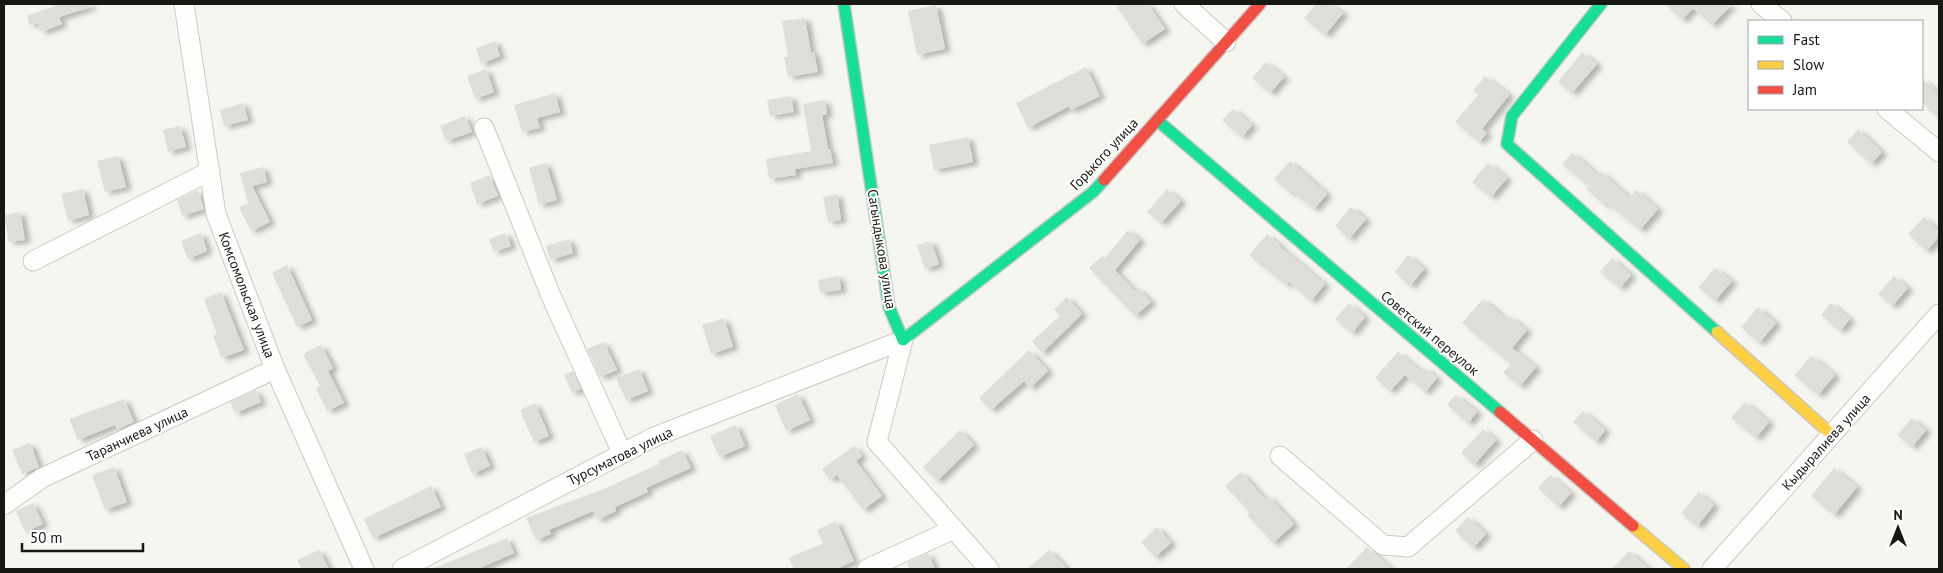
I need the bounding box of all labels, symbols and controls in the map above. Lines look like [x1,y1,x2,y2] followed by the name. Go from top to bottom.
[1748,20,1923,110] legend
[1793,30,1820,49] text: Fast
[1793,55,1824,74] text: Slow
[1792,80,1817,99] text: Jam
[1066,114,1142,194] street label: Горького улица
[864,188,900,310] street label: Сагындыкова улица
[215,229,279,361] street label: Комсомольская улица
[1377,287,1483,380] street label: Советский переулок
[1778,390,1874,494] street label: Кыдыралиева улица
[83,403,191,465] street label: Таранчиева улица
[564,423,676,489] street label: Турсуматова улица
[1873,503,1923,553] north arrow
[1893,506,1903,524] text: N
[22,520,144,552] scale bar
[30,528,63,547] text: 50 m

